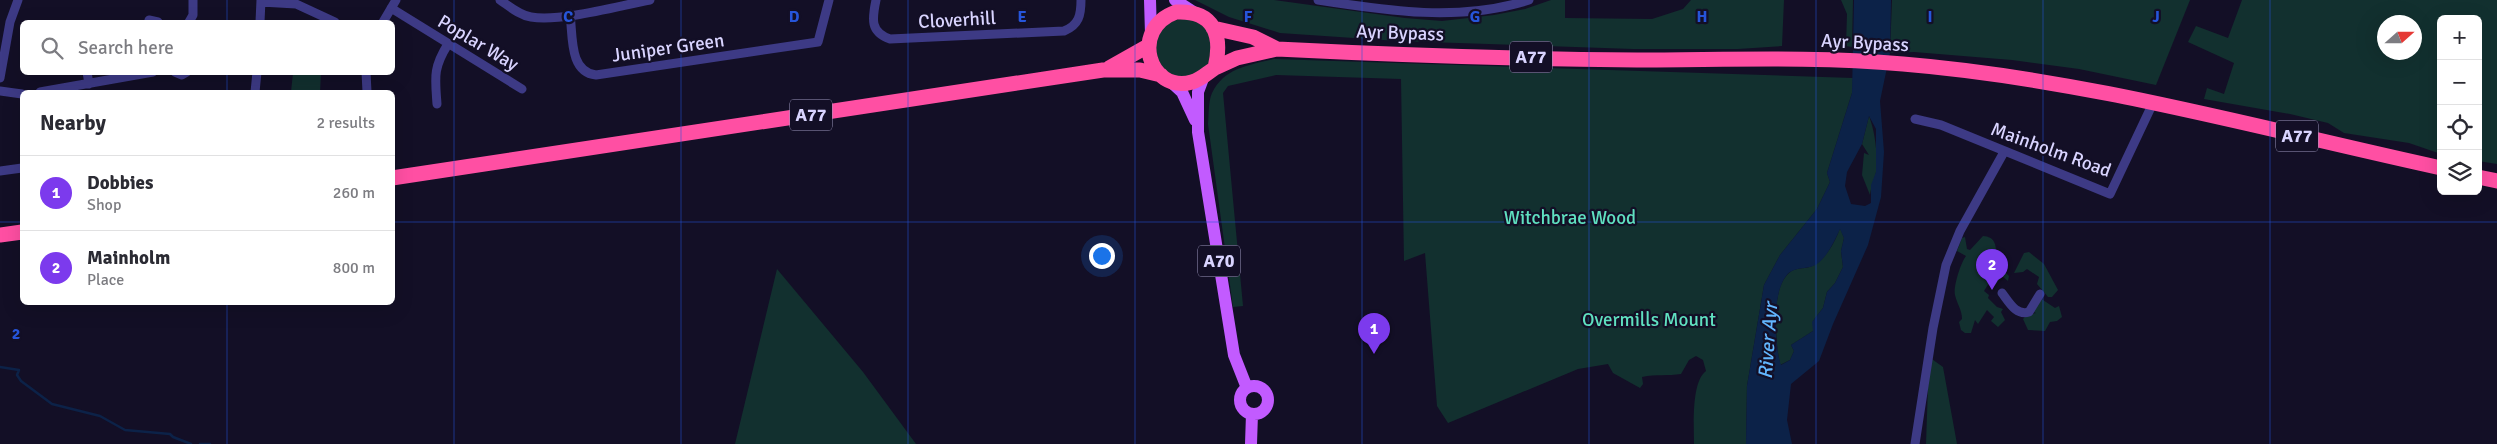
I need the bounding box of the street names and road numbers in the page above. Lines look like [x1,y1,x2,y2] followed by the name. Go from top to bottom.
[917,6,997,34] street label: Cloverhill
[433,9,523,77] street label: Poplar Way
[1356,19,1444,47] street label: Ayr Bypass
[610,28,726,68] street label: Juniper Green
[1821,29,1909,57] street label: Ayr Bypass
[1510,42,1552,72] road number: A77
[790,100,832,130] road number: A77
[1988,117,2114,183] street label: Mainholm Road
[2276,120,2318,152] road number: A77
[1198,246,1240,276] road number: A70

